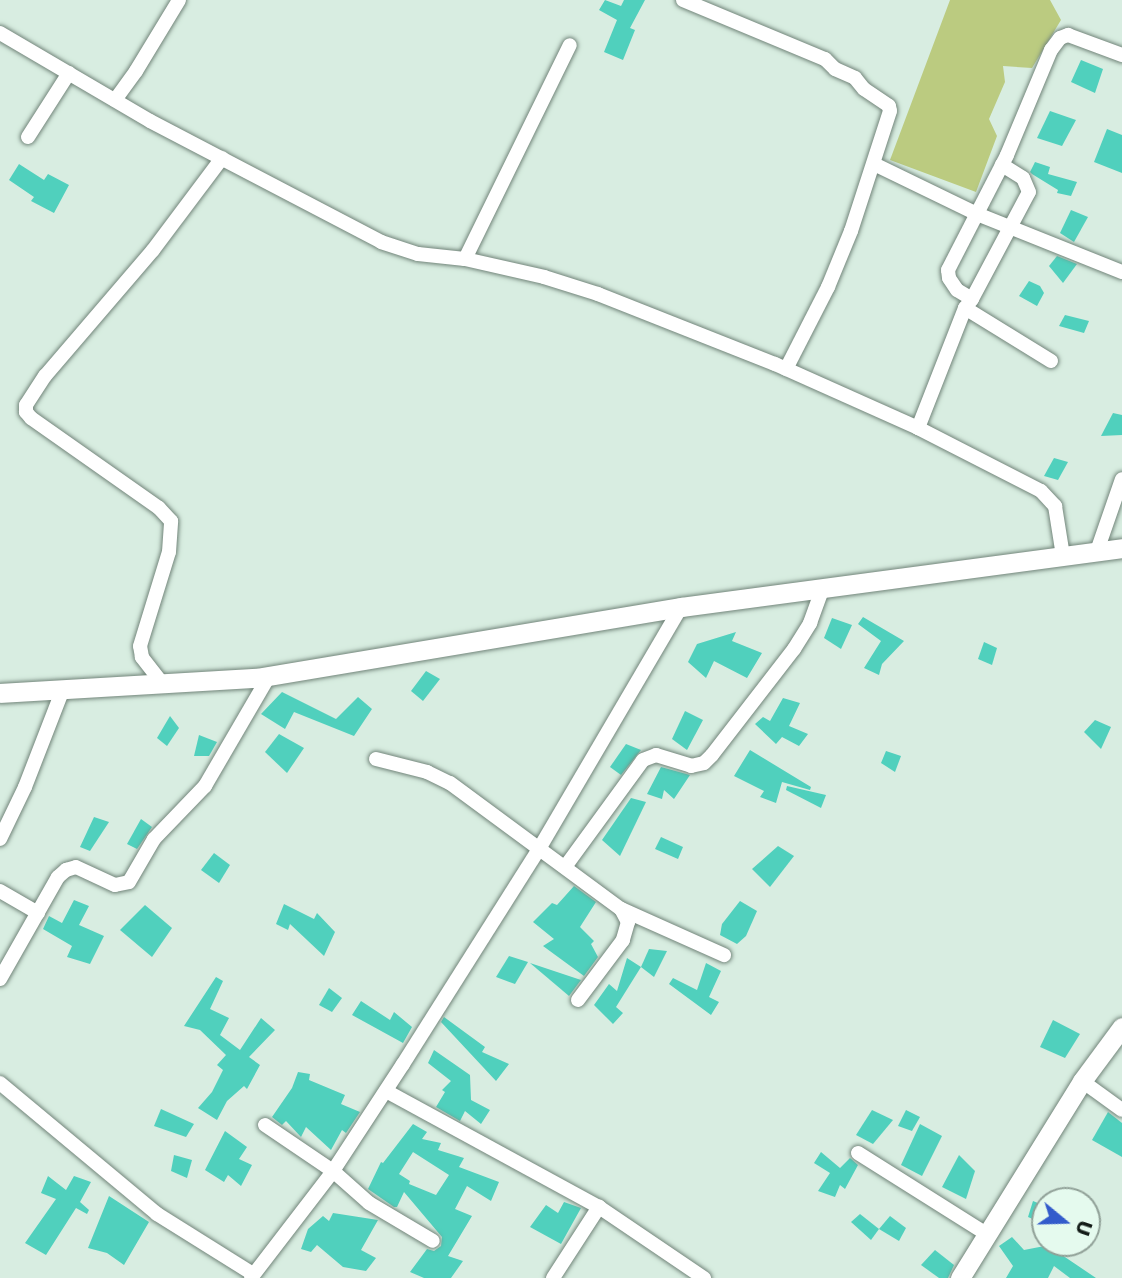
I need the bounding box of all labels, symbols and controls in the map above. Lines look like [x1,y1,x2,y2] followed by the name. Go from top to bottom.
[1031,1187,1101,1257] north arrow
[1071,1217,1097,1239] text: U

